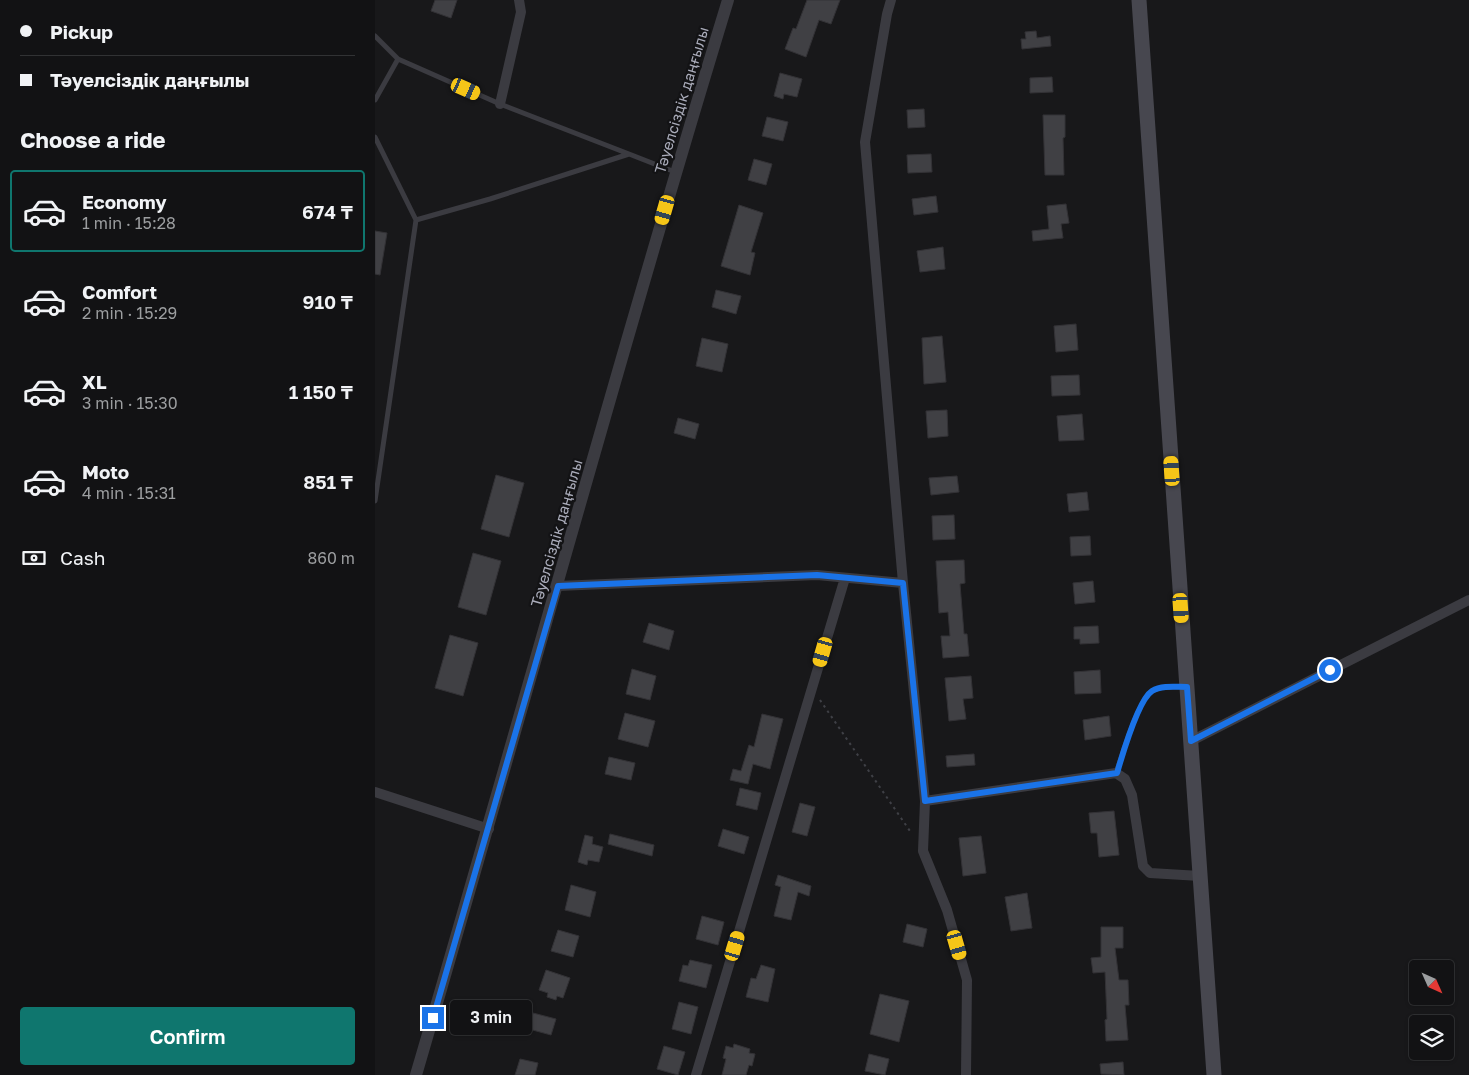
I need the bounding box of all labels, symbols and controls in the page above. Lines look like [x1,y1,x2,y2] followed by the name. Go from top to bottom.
[50,20,113,43] text: Pickup
[650,24,712,176] street label: Тәуелсіздік даңғылы
[50,68,249,91] text: Тәуелсіздік даңғылы
[449,76,482,102] car
[20,126,166,153] text: Choose a ride
[22,189,67,234] icon: car
[82,190,167,213] text: Economy
[653,194,676,226] car
[302,200,353,223] text: 674 ₸
[82,213,176,233] text: 1 min · 15:28
[22,279,67,324] icon: car
[82,280,157,303] text: Comfort
[303,290,353,313] text: 910 ₸
[82,303,177,323] text: 2 min · 15:29
[22,369,67,414] icon: car
[82,370,107,393] text: XL
[289,380,353,403] text: 1 150 ₸
[82,393,178,413] text: 3 min · 15:30
[1163,456,1180,486] car
[526,457,586,609] street label: Тәуелсіздік даңғылы
[22,459,67,504] icon: car
[82,460,129,483] text: Moto
[303,470,353,493] text: 851 ₸
[82,483,176,503] text: 4 min · 15:31
[20,544,48,572] icon: cash
[60,546,105,569] text: Cash
[307,548,355,568] text: 860 m
[1172,593,1189,623] car
[811,636,834,668] car
[1319,659,1341,681] route start
[723,929,746,963] car
[945,929,968,961] car
[1409,960,1454,1005] north arrow
[1409,960,1454,1060] map controls
[451,1000,533,1036] callout: 3 min
[20,1007,355,1065] button: Confirm
[422,1007,444,1029] route end
[470,1007,512,1027] text: 3 min
[1409,1015,1454,1060] button: layers

